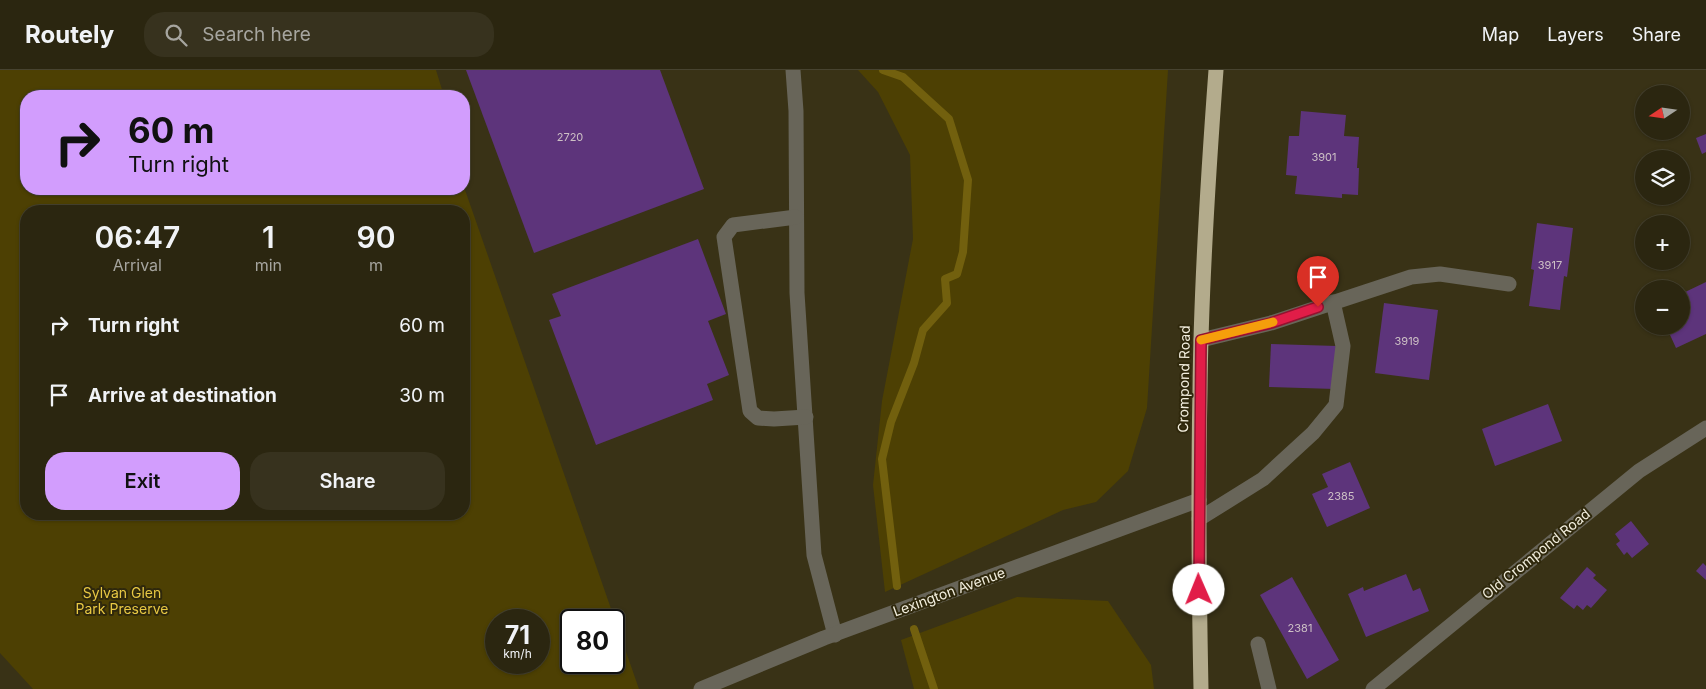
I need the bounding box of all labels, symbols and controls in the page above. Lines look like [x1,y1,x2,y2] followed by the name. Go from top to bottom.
[144,12,494,57] search box
[25,20,114,49] text: Routely
[162,21,190,49] icon: search
[202,23,311,46] text: Search here
[1482,24,1519,45] text: Map
[1547,24,1604,45] text: Layers
[1632,24,1681,45] text: Share
[1635,85,1690,140] north arrow
[1635,85,1690,335] map controls
[128,109,215,151] text: 60 m
[45,110,110,175] icon: right
[557,130,583,144] house number: 2720
[1311,150,1337,164] house number: 3901
[1635,150,1690,205] button: layers
[128,151,229,177] text: Turn right
[1635,215,1690,270] button: +
[94,219,180,255] text: 06:47
[262,219,275,255] text: 1
[357,219,396,255] text: 90
[113,255,162,275] text: Arrival
[255,255,282,275] text: min
[369,255,383,275] text: m
[1297,256,1339,307] pin
[1538,258,1562,272] house number: 3917
[1304,263,1332,291] icon: arrive
[1635,280,1690,335] button: −
[45,311,73,339] icon: right
[88,314,179,337] text: Turn right
[399,314,445,337] text: 60 m
[1174,325,1193,433] street label: Crompond Road
[1395,334,1420,348] house number: 3919
[45,381,73,409] icon: arrive
[88,384,277,407] text: Arrive at destination
[399,384,445,407] text: 30 m
[45,452,240,510] button: Exit
[250,452,445,510] button: Share
[1328,489,1355,503] house number: 2385
[1478,505,1593,602] street label: Old Crompond Road
[891,563,1007,620] street label: Lexington Avenue
[1172,563,1224,615] position arrow
[76,584,168,617] park label: Sylvan Glen Park Preserve
[560,609,625,674] speed limit sign: 80
[505,620,530,650] text: 71
[1288,621,1312,635] house number: 2381
[503,646,532,661] text: km/h

